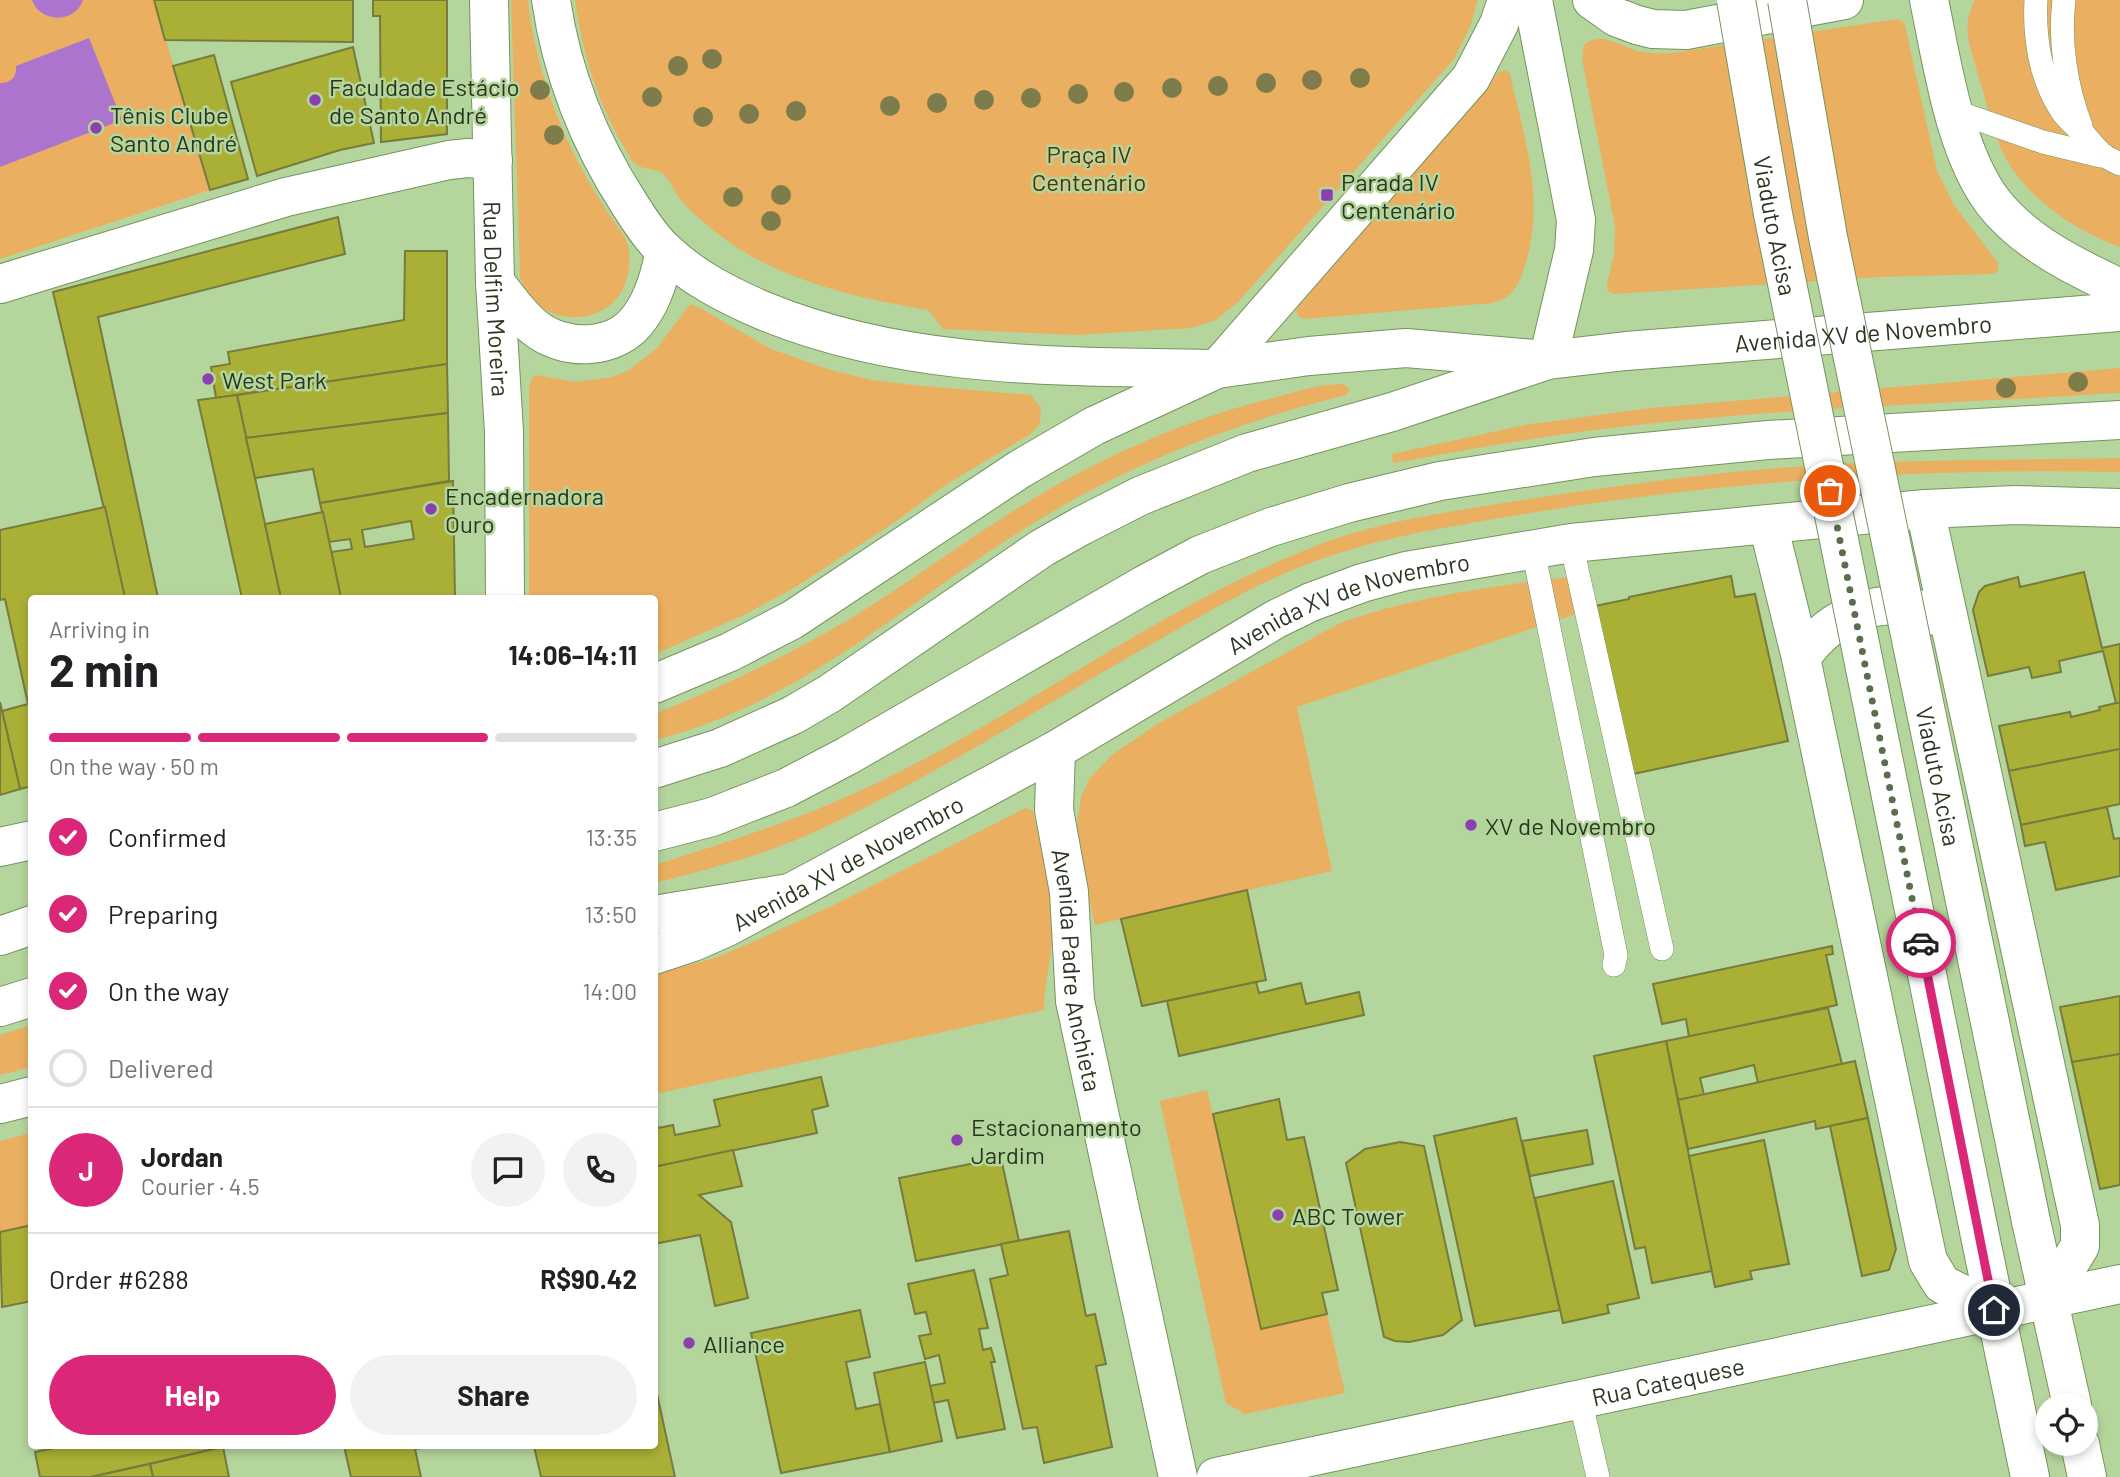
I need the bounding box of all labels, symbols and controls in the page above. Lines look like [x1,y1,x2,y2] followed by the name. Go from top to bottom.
[329,72,520,129] place label: Faculdade Estácio de Santo André
[307,92,323,108] marker: Faculdade Estácio de Santo André
[110,100,237,157] place label: Tênis Clube Santo André
[88,120,104,136] marker: Tênis Clube Santo André
[1032,139,1146,196] park label: Praça IV Centenário
[1749,153,1804,298] street label: Viaduto Acisa
[1341,167,1456,224] place label: Parada IV Centenário
[1319,187,1335,203] marker: Parada IV Centenário
[479,201,516,398] street label: Rua Delfim Moreira
[1733,308,1993,357] street label: Avenida XV de Novembro
[222,365,327,394] place label: West Park
[200,371,216,387] marker: West Park
[1800,461,1860,521] pin
[1811,472,1849,510] icon: bag
[445,481,604,538] place label: Encadernadora Ouro
[423,501,439,517] marker: Encadernadora Ouro
[1221,546,1472,660] street label: Avenida XV de Novembro
[49,615,150,643] text: Arriving in
[508,639,637,670] text: 14:06–14:11
[49,641,159,696] text: 2 min
[1911,704,1968,848] street label: Viaduto Acisa
[49,752,219,780] text: On the way · 50 m
[727,788,968,936] street label: Avenida XV de Novembro
[1485,811,1656,840] place label: XV de Novembro
[1463,817,1479,833] marker: XV de Novembro
[49,818,87,856] icon: check
[108,821,227,852] text: Confirmed
[586,823,637,851] text: 13:35
[1047,846,1109,1094] street label: Avenida Padre Anchieta
[49,895,87,933] icon: check
[108,898,218,929] text: Preparing
[584,900,637,928] text: 13:50
[1886,908,1956,978] courier
[1902,924,1940,962] icon: car
[49,972,87,1010] icon: check
[108,975,229,1006] text: On the way
[582,977,637,1005] text: 14:00
[108,1052,214,1083] text: Delivered
[971,1112,1142,1169] place label: Estacionamento Jardim
[949,1132,965,1148] marker: Estacionamento Jardim
[471,1133,545,1207] button: chat
[563,1133,637,1207] button: phone
[141,1141,223,1172] text: Jordan
[78,1155,94,1186] text: J
[141,1172,260,1200] text: Courier · 4.5
[1292,1201,1404,1230] place label: ABC Tower
[1270,1207,1286,1223] marker: ABC Tower
[49,1263,189,1294] text: Order #6288
[540,1263,637,1294] text: R$90.42
[1964,1280,2024,1340] pin
[1975,1291,2013,1329] icon: home
[703,1329,785,1358] place label: Alliance
[681,1335,697,1351] marker: Alliance
[1589,1350,1747,1411] street label: Rua Catequese
[49,1355,336,1435] button: Help
[350,1355,637,1435] button: Share
[2035,1393,2098,1456] map controls
[2035,1393,2098,1456] button: locate

